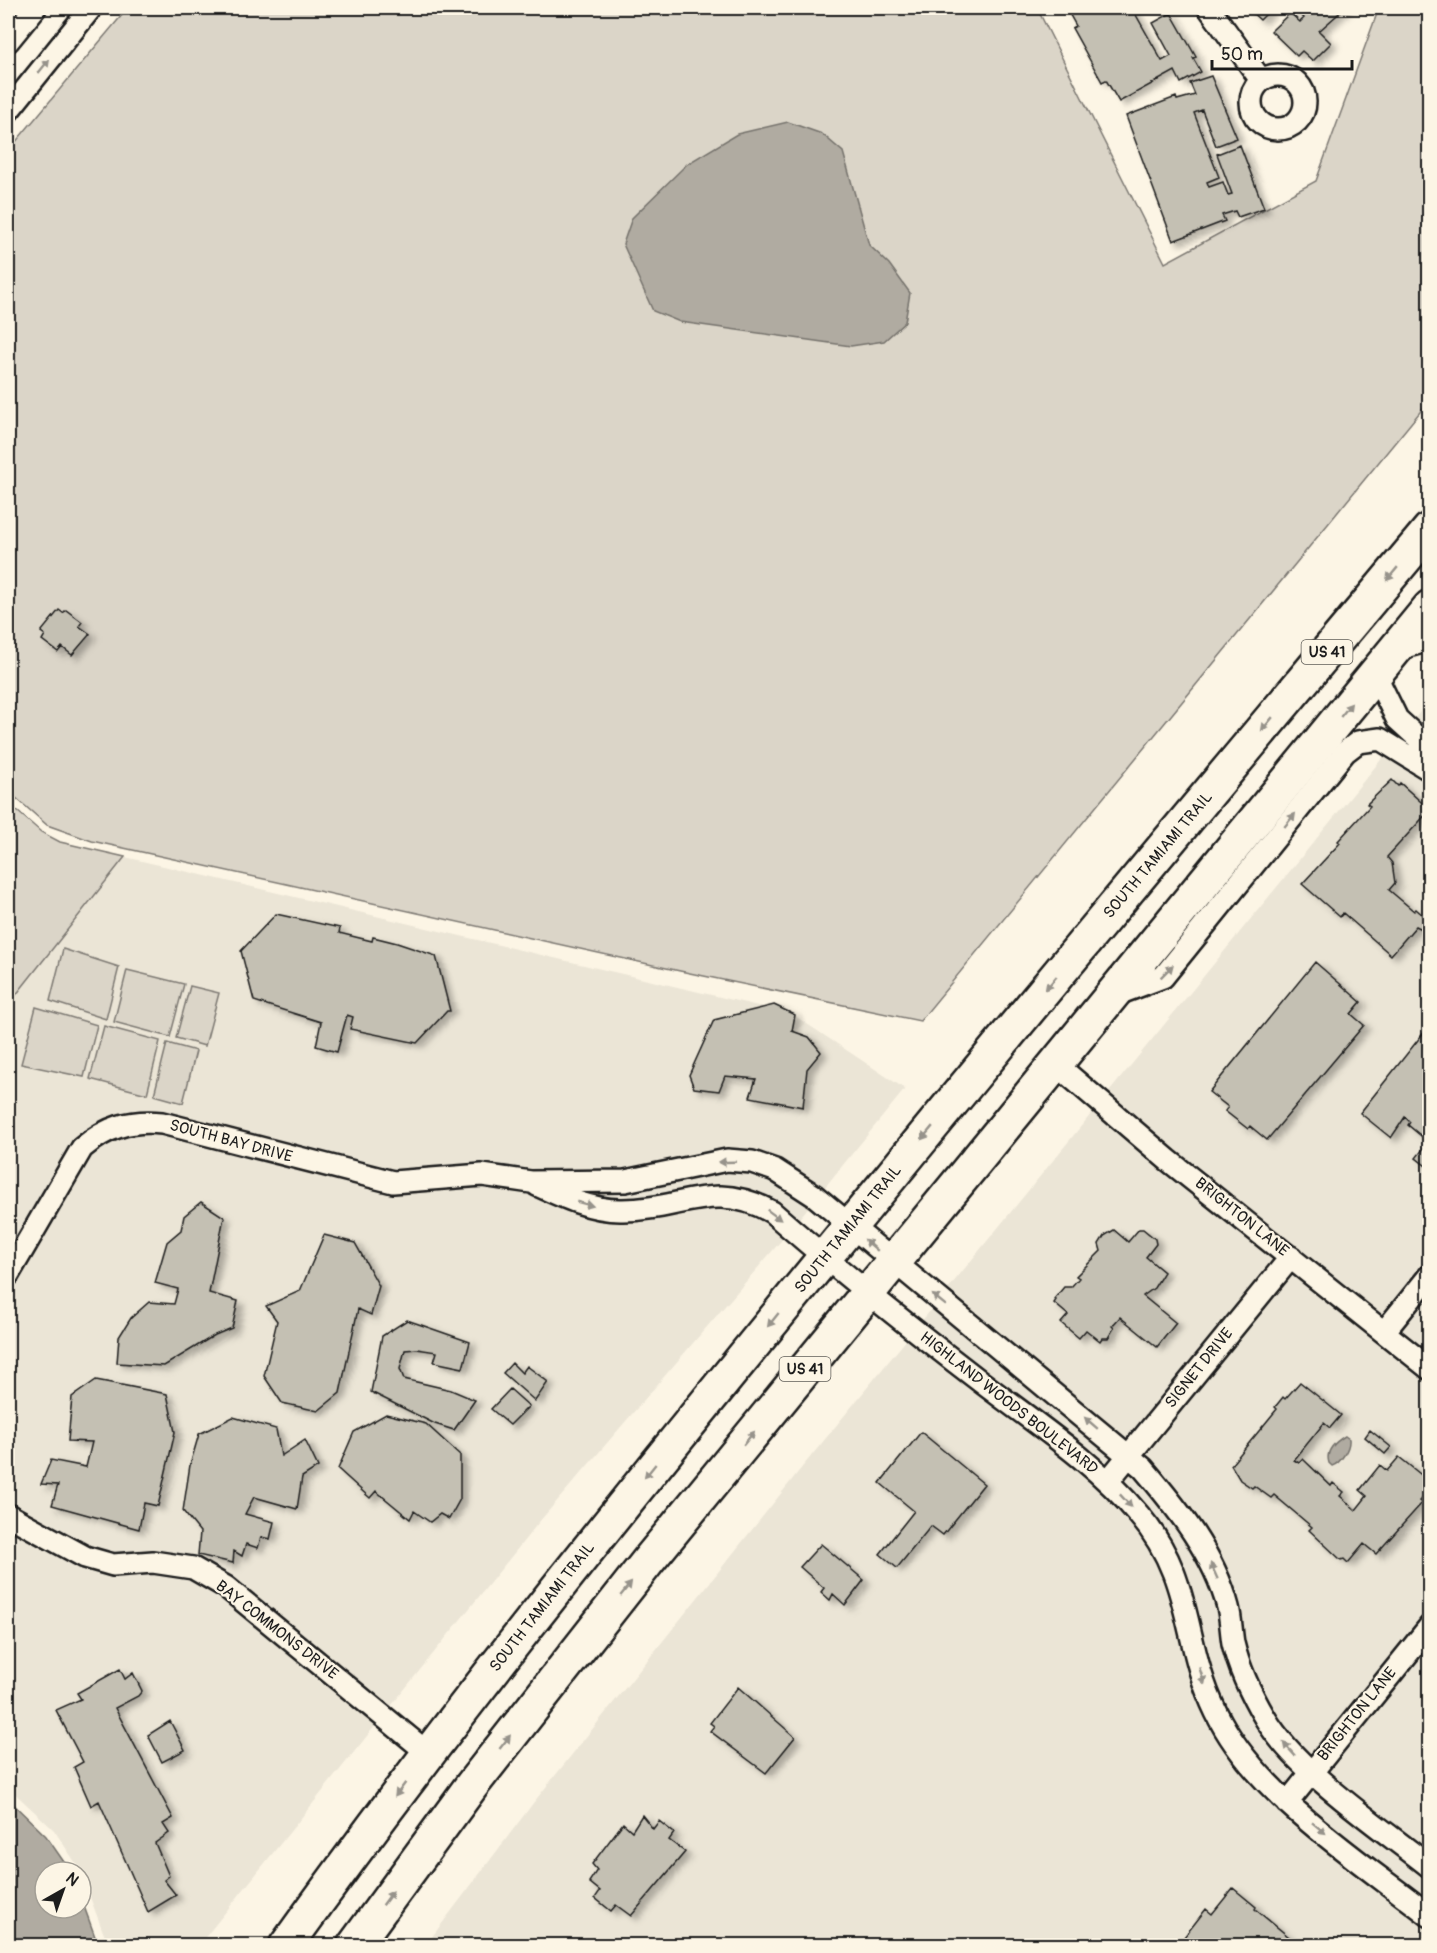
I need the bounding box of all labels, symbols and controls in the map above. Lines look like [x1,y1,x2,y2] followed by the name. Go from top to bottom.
[1212,33,1352,71] scale bar
[1221,43,1263,66] text: 50 m
[38,58,50,73] one-way arrow
[1386,566,1399,581] one-way arrow
[1302,640,1352,664] road number: US 41
[1340,702,1353,718] one-way arrow
[1261,716,1274,731] one-way arrow
[1099,788,1217,922] street label: SOUTH TAMIAMI TRAIL
[1283,812,1296,828] one-way arrow
[1159,964,1174,978] one-way arrow
[1045,975,1058,990] one-way arrow
[167,1115,295,1167] street label: SOUTH BAY DRIVE
[920,1125,933,1141] one-way arrow
[718,1157,737,1166] one-way arrow
[790,1161,906,1297] street label: SOUTH TAMIAMI TRAIL
[1191,1173,1293,1261] street label: BRIGHTON LANE
[576,1199,594,1209] one-way arrow
[765,1209,781,1221] one-way arrow
[864,1239,879,1252] one-way arrow
[931,1294,947,1307] one-way arrow
[767,1312,780,1327] one-way arrow
[1161,1324,1237,1412] street label: SIGNET DRIVE
[916,1327,1102,1479] street label: HIGHLAND WOODS BOULEVARD
[780,1357,830,1381] road number: US 41
[1084,1417,1099,1430] one-way arrow
[743,1430,756,1446] one-way arrow
[644,1463,657,1478] one-way arrow
[1118,1493,1132,1507] one-way arrow
[485,1538,599,1676] street label: SOUTH TAMIAMI TRAIL
[1209,1563,1218,1580] one-way arrow
[212,1576,342,1684] street label: BAY COMMONS DRIVE
[619,1582,632,1597] one-way arrow
[1313,1663,1401,1765] street label: BRIGHTON LANE
[1198,1667,1207,1685] one-way arrow
[499,1734,512,1750] one-way arrow
[1282,1741,1296,1756] one-way arrow
[394,1782,406,1798] one-way arrow
[1311,1821,1326,1833] one-way arrow
[33,1860,93,1920] north arrow
[61,1868,83,1891] text: N
[382,1890,394,1906] one-way arrow

